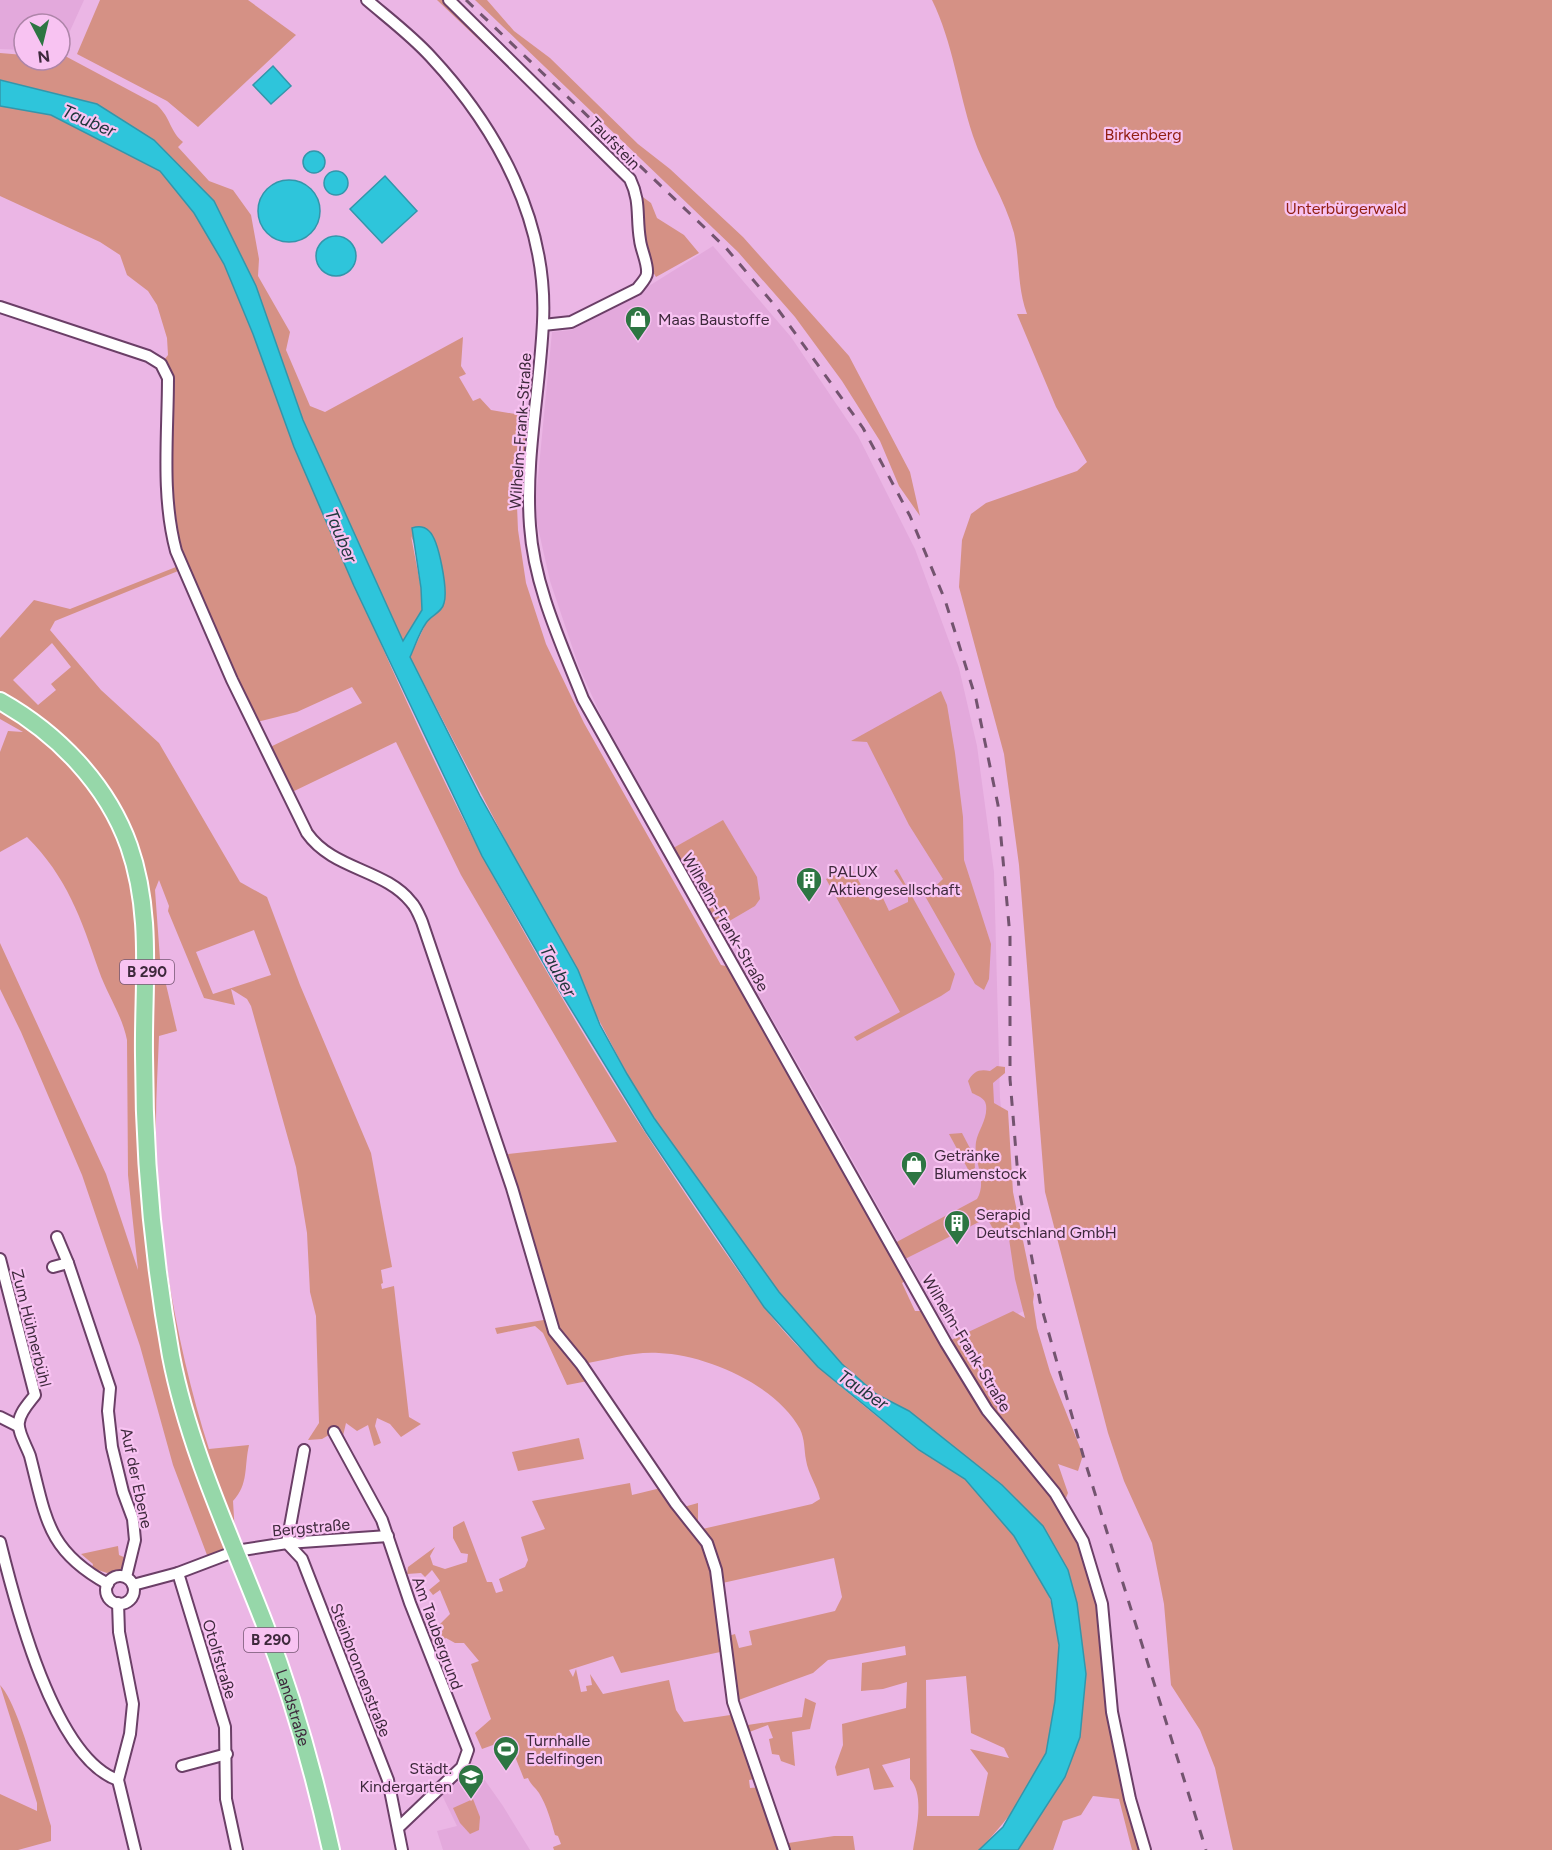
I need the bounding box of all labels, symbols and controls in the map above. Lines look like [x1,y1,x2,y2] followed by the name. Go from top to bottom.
[12,12,72,72] north arrow
[36,46,51,67] text: N
[59,100,120,142] water label: Tauber
[585,113,644,174] street label: Taufstein
[1104,125,1182,144] park label: Birkenberg
[1285,199,1407,218] park label: Unterbürgerwald
[623,304,653,342] shop icon: Maas Baustoffe
[658,310,770,329] place label: Maas Baustoffe
[506,352,535,510] street label: Wilhelm-Frank-Straße
[320,506,362,567] water label: Tauber
[678,850,773,995] street label: Wilhelm-Frank-Straße
[828,862,961,899] place label: PALUX Aktiengesellschaft
[794,865,824,903] building icon: PALUX Aktiengesellschaft
[535,941,582,1002] water label: Tauber
[120,960,174,984] road number: B 290
[934,1146,1027,1183] place label: Getränke Blumenstock
[899,1149,929,1187] shop icon: Getränke Blumenstock
[976,1205,1117,1242] place label: Serapid Deutschland GmbH
[942,1208,972,1246] building icon: Serapid Deutschland GmbH
[8,1267,55,1389] street label: Zum Hühnerbühl
[918,1271,1015,1416] street label: Wilhelm-Frank-Straße
[834,1365,893,1415] water label: Tauber
[117,1426,156,1530] street label: Auf der Ebene
[271,1515,351,1540] street label: Bergstraße
[408,1574,467,1692] street label: Am Taubergrund
[326,1601,395,1740] street label: Steinbronnenstraße
[198,1617,241,1701] street label: Otolfstraße
[244,1628,298,1652] road number: B 290
[272,1667,314,1749] street label: Landstraße
[526,1731,603,1768] place label: Turnhalle Edelfingen
[491,1734,521,1772] sports icon: Turnhalle Edelfingen
[359,1759,452,1796] place label: Städt. Kindergarten
[456,1762,486,1800] school or university icon: Städt. Kindergarten

